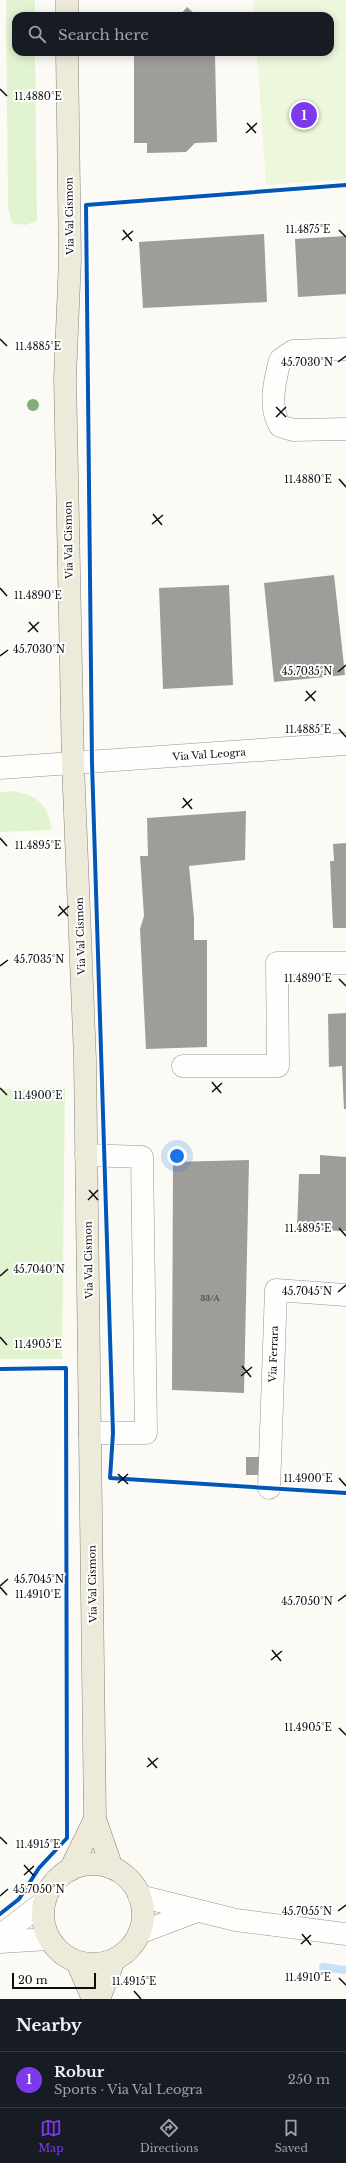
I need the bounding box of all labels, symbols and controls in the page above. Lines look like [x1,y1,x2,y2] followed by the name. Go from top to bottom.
[12,12,334,56] search box
[26,23,48,45] icon: search
[58,25,149,44] text: Search here
[14,90,62,103] text: 11.4880°E
[291,100,317,130] pin: 1
[62,177,77,256] street label: Via Val Cismon
[286,223,330,236] text: 11.4875°E
[15,340,61,353] text: 11.4885°E
[281,356,333,369] text: 45.7030°N
[284,473,332,486] text: 11.4880°E
[61,501,76,580] street label: Via Val Cismon
[14,589,62,602] text: 11.4890°E
[13,643,65,656] text: 45.7030°N
[282,665,332,678] text: 45.7035°N
[285,723,331,736] text: 11.4885°E
[171,745,247,764] street label: Via Val Leogra
[15,839,61,852] text: 11.4895°E
[73,897,88,976] street label: Via Val Cismon
[14,953,64,966] text: 45.7035°N
[284,972,332,985] text: 11.4890°E
[14,1089,62,1102] text: 11.4900°E
[167,1146,187,1166] your location
[81,1221,96,1300] street label: Via Val Cismon
[285,1222,331,1235] text: 11.4895°E
[13,1263,65,1276] text: 45.7040°N
[282,1285,332,1298] text: 45.7045°N
[200,1293,221,1303] house number: 33/A
[266,1325,281,1384] street label: Via Ferrara
[14,1338,62,1351] text: 11.4905°E
[284,1472,332,1485] text: 11.4900°E
[85,1545,100,1624] street label: Via Val Cismon
[14,1573,64,1586] text: 45.7045°N
[15,1588,61,1601] text: 11.4910°E
[281,1595,333,1608] text: 45.7050°N
[284,1721,332,1734] text: 11.4905°E
[16,1838,60,1851] text: 11.4915°E
[13,1883,65,1896] text: 45.7050°N
[282,1905,332,1918] text: 45.7055°N
[12,1971,96,1990] scale bar
[285,1971,331,1984] text: 11.4910°E
[18,1973,48,1987] text: 20 m
[112,1975,156,1988] text: 11.4915°E
[16,2015,82,2036] text: Nearby
[54,2062,104,2081] text: Robur
[26,2071,32,2088] text: 1
[288,2071,330,2088] text: 250 m
[54,2081,203,2098] text: Sports · Via Val Leogra
[38,2117,64,2155] tab: Map
[140,2117,198,2155] tab: Directions
[275,2117,308,2155] tab: Saved

